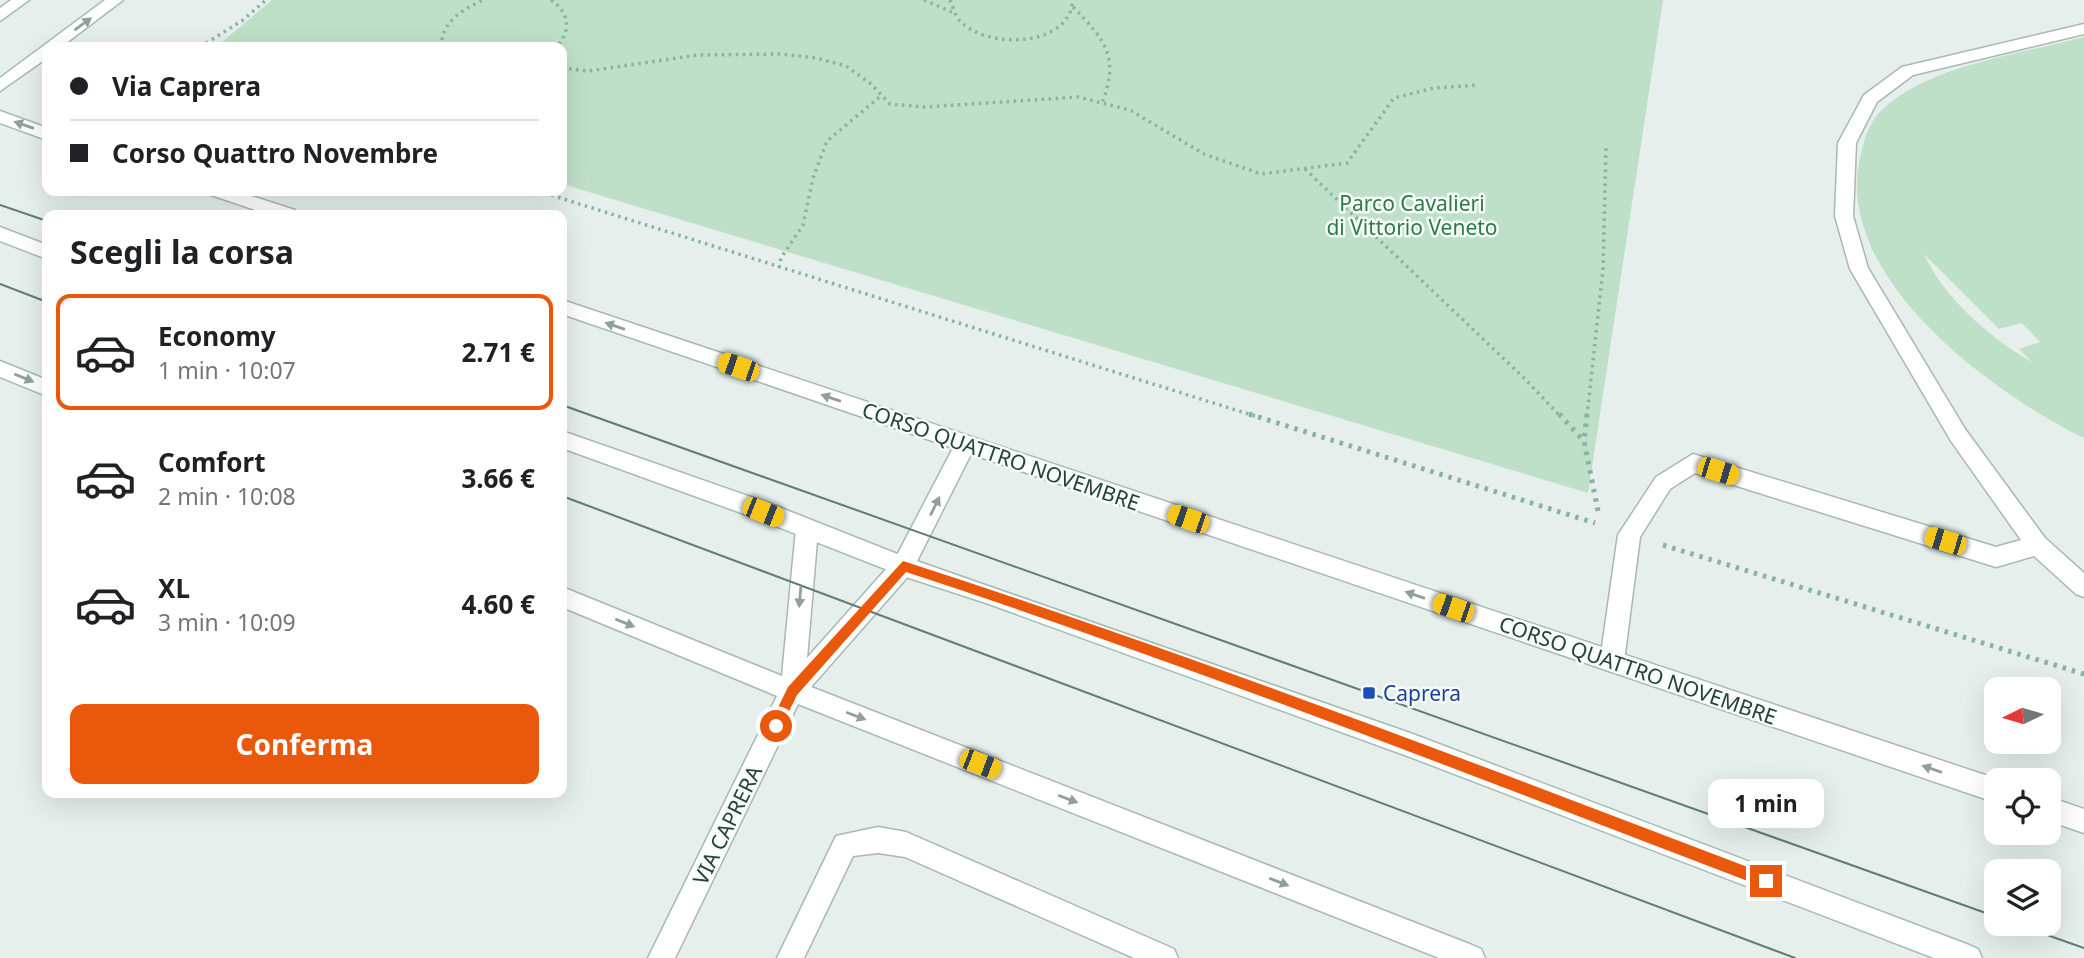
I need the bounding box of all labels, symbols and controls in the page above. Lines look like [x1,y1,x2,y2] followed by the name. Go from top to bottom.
[74,17,92,31] one-way arrow
[112,68,261,104] text: Via Caprera
[13,119,34,130] one-way arrow
[112,135,438,171] text: Corso Quattro Novembre
[1326,189,1498,241] park label: Parco Cavalieri di Vittorio Veneto
[70,230,294,273] text: Scegli la corsa
[158,318,276,354] text: Economy
[605,320,626,330] one-way arrow
[74,321,137,384] icon: car
[461,334,535,370] text: 2.71 €
[715,350,762,384] car
[158,354,296,386] text: 1 min · 10:07
[13,373,34,384] one-way arrow
[820,393,841,403] one-way arrow
[859,395,1143,517] street label: CORSO QUATTRO NOVEMBRE
[158,444,266,480] text: Comfort
[74,447,137,510] icon: car
[1695,455,1742,487] car
[461,460,535,496] text: 3.66 €
[158,480,296,512] text: 2 min · 10:08
[740,494,787,530] car
[929,496,940,516] one-way arrow
[1165,502,1212,536] car
[1922,525,1969,557] car
[158,570,190,606] text: XL
[74,573,137,636] icon: car
[461,586,535,622] text: 4.60 €
[794,586,805,608] one-way arrow
[1404,589,1425,600] one-way arrow
[1430,591,1477,625] car
[158,606,296,638] text: 3 min · 10:09
[1496,609,1780,731] street label: CORSO QUATTRO NOVEMBRE
[615,617,635,629] one-way arrow
[1984,677,2062,754] north arrow
[1984,677,2061,936] map controls
[1383,679,1461,707] place label: Caprera
[1361,685,1377,701] marker: Caprera
[70,704,539,784] button: Conferma
[760,710,792,742] route start
[846,710,867,721] one-way arrow
[957,747,1004,781] car
[686,760,768,889] street label: VIA CAPRERA
[1921,763,1942,774] one-way arrow
[1984,768,2061,845] button: locate
[1708,780,1824,828] callout: 1 min
[1734,787,1798,819] text: 1 min
[1057,793,1078,804] one-way arrow
[1984,859,2061,936] button: layers
[1750,865,1782,897] route end
[1269,877,1290,888] one-way arrow

